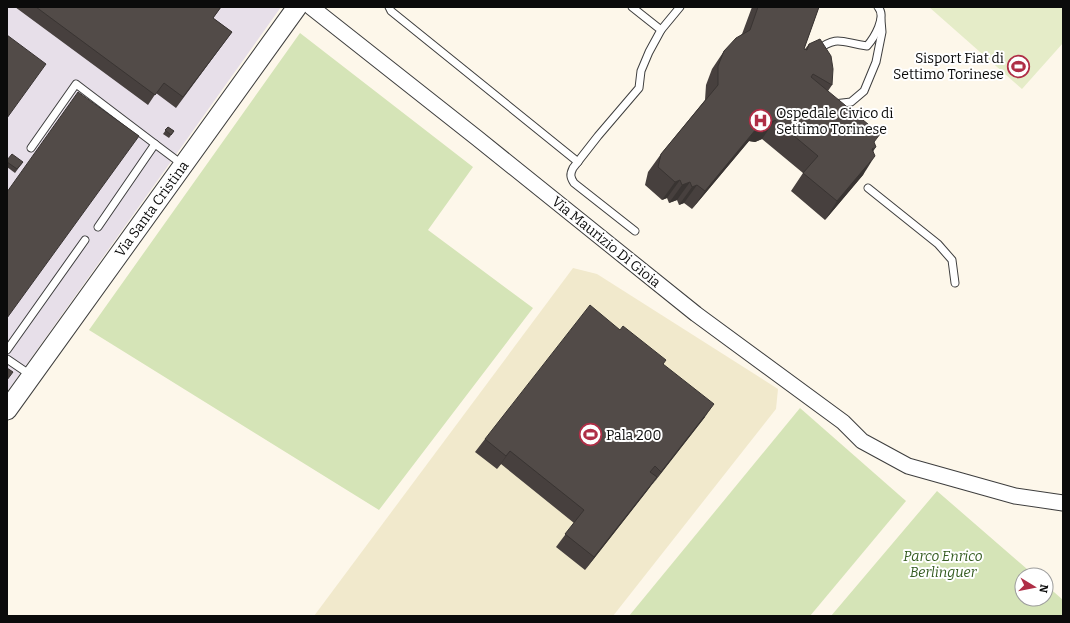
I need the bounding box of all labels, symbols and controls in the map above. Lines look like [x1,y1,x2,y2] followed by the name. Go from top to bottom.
[893,50,1004,83] place label: Sisport Fiat di Settimo Torinese
[1006,53,1032,79] sports icon: Sisport Fiat di Settimo Torinese
[776,105,894,138] place label: Ospedale Civico di Settimo Torinese
[747,108,773,134] hospital icon: Ospedale Civico di Settimo Torinese
[111,157,193,260] street label: Via Santa Cristina
[548,193,664,291] street label: Via Maurizio Di Gioia
[577,422,603,448] sports icon: Pala 200
[606,427,662,444] place label: Pala 200
[903,548,983,581] park label: Parco Enrico Berlinguer
[1014,567,1054,607] north arrow
[1036,583,1050,594] text: N

